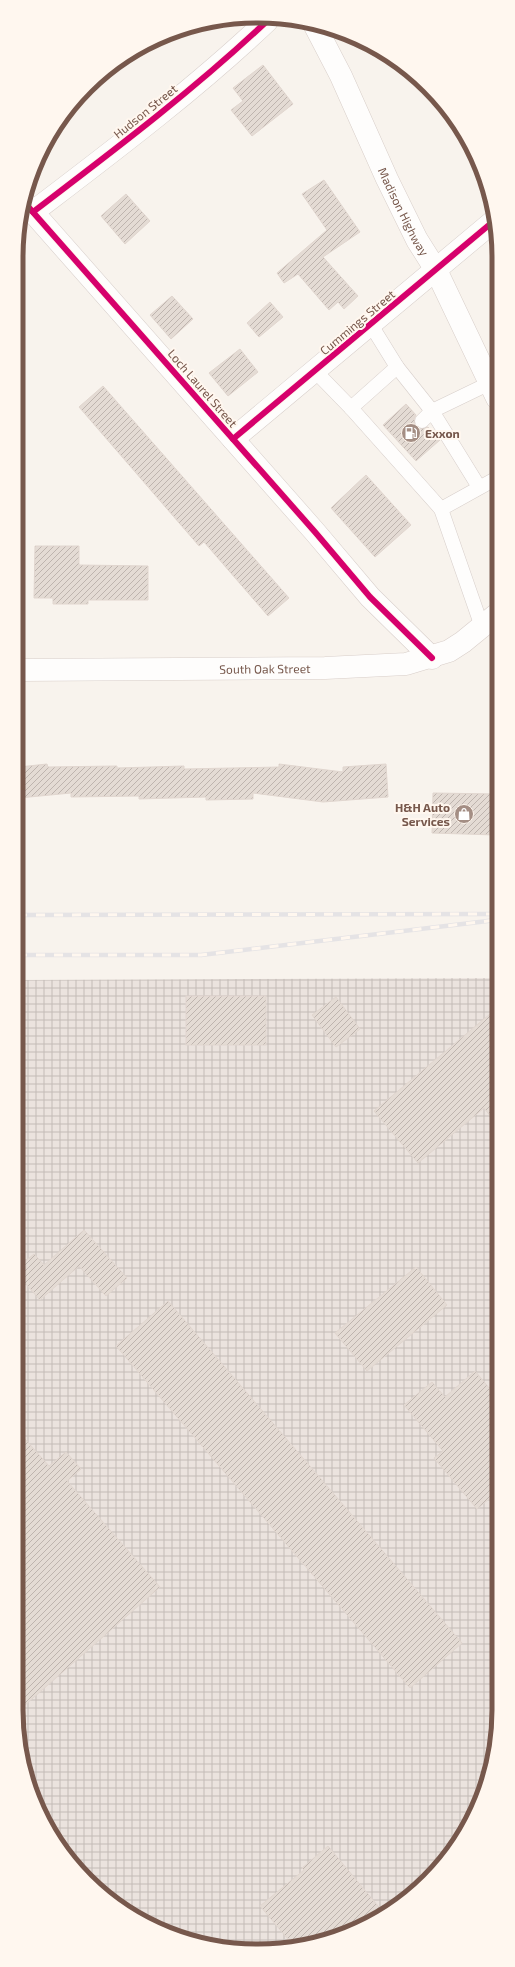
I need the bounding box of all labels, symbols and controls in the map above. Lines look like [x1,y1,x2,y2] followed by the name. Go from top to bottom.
[110,81,180,141] street label: Hudson Street
[376,165,432,259] street label: Madison Highway
[317,286,398,357] street label: Cummings Street
[165,346,241,430] street label: Loch Laurel Street
[400,422,422,444] fuel station icon: Exxon
[425,426,460,440] place label: Exxon
[219,661,311,676] street label: South Oak Street
[395,800,450,828] place label: H&H Auto Services
[453,803,475,825] shop icon: H&H Auto Services

